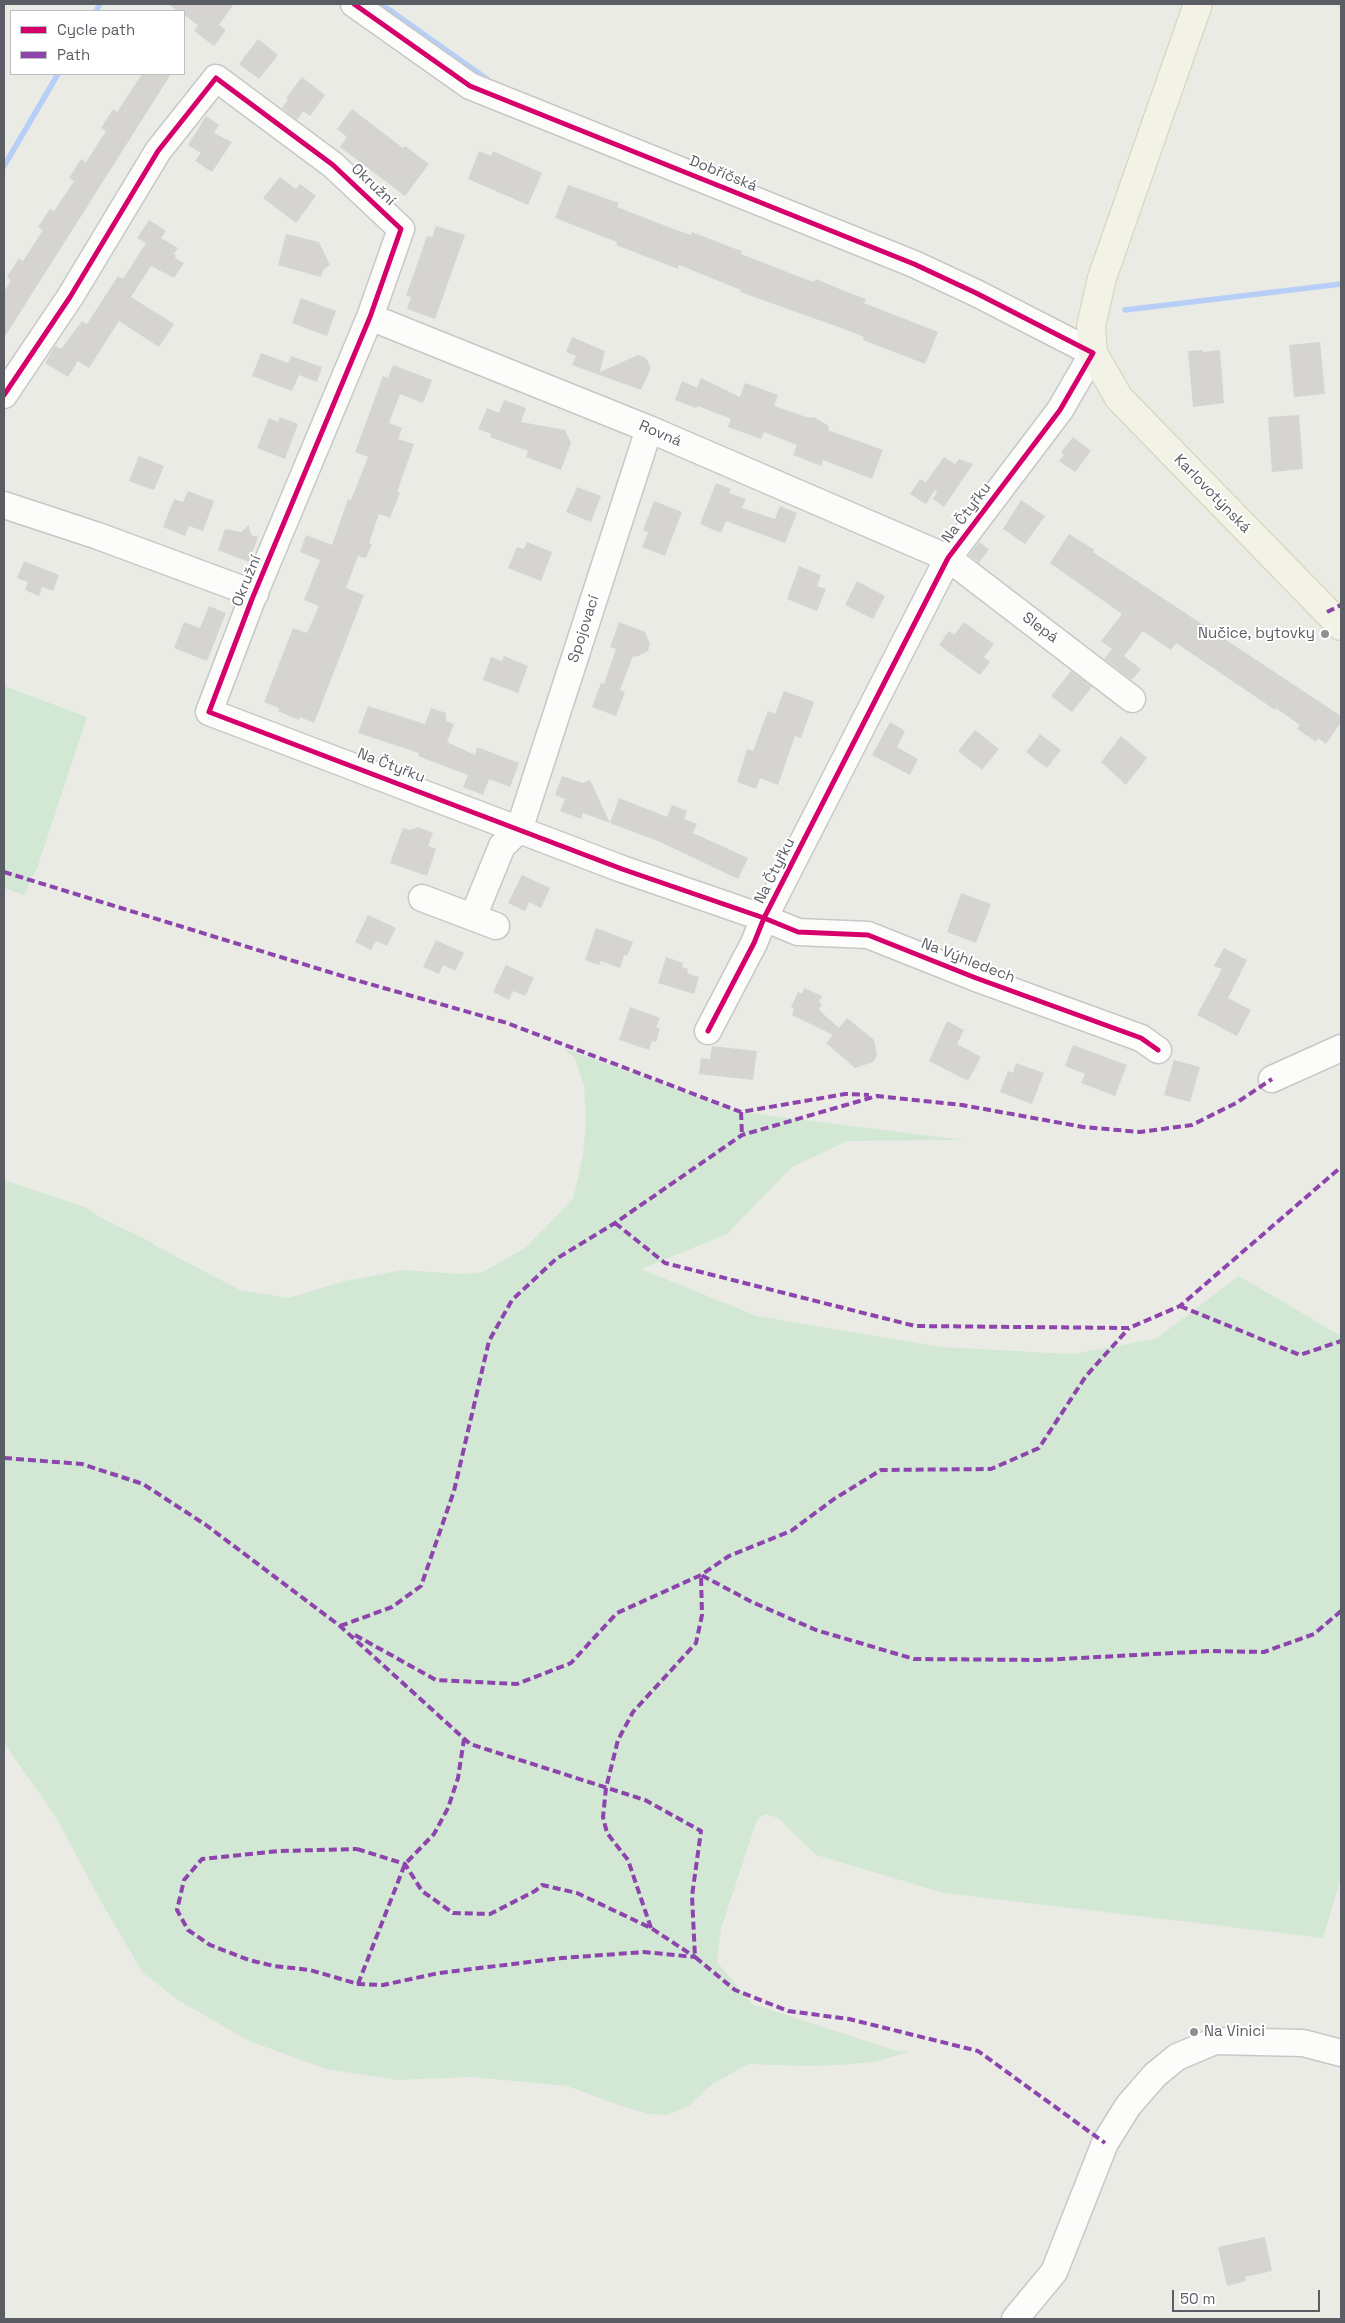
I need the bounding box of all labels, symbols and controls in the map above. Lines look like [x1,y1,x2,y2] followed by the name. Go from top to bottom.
[10,10,185,75] legend
[57,20,135,39] text: Cycle path
[57,45,90,64] text: Path
[686,152,760,196] street label: Dobříčská
[347,160,399,210] street label: Okružní
[636,417,684,451] street label: Rovná
[1170,451,1254,537] street label: Karlovotýnská
[938,479,996,547] street label: Na Čtyřku
[229,553,265,609] street label: Okružní
[565,593,603,665] street label: Spojovací
[1019,609,1061,647] street label: Slepá
[1198,625,1315,643] place label: Nučice, bytovky
[1319,628,1331,640] marker: Nučice, bytovky
[355,745,427,787] street label: Na Čtyřku
[751,835,799,907] street label: Na Čtyřku
[918,935,1018,987] street label: Na Výhledech
[1204,2023,1265,2041] place label: Na Vinici
[1188,2026,1200,2038] marker: Na Vinici
[1175,2280,1322,2312] scale bar
[1180,2289,1215,2308] text: 50 m

